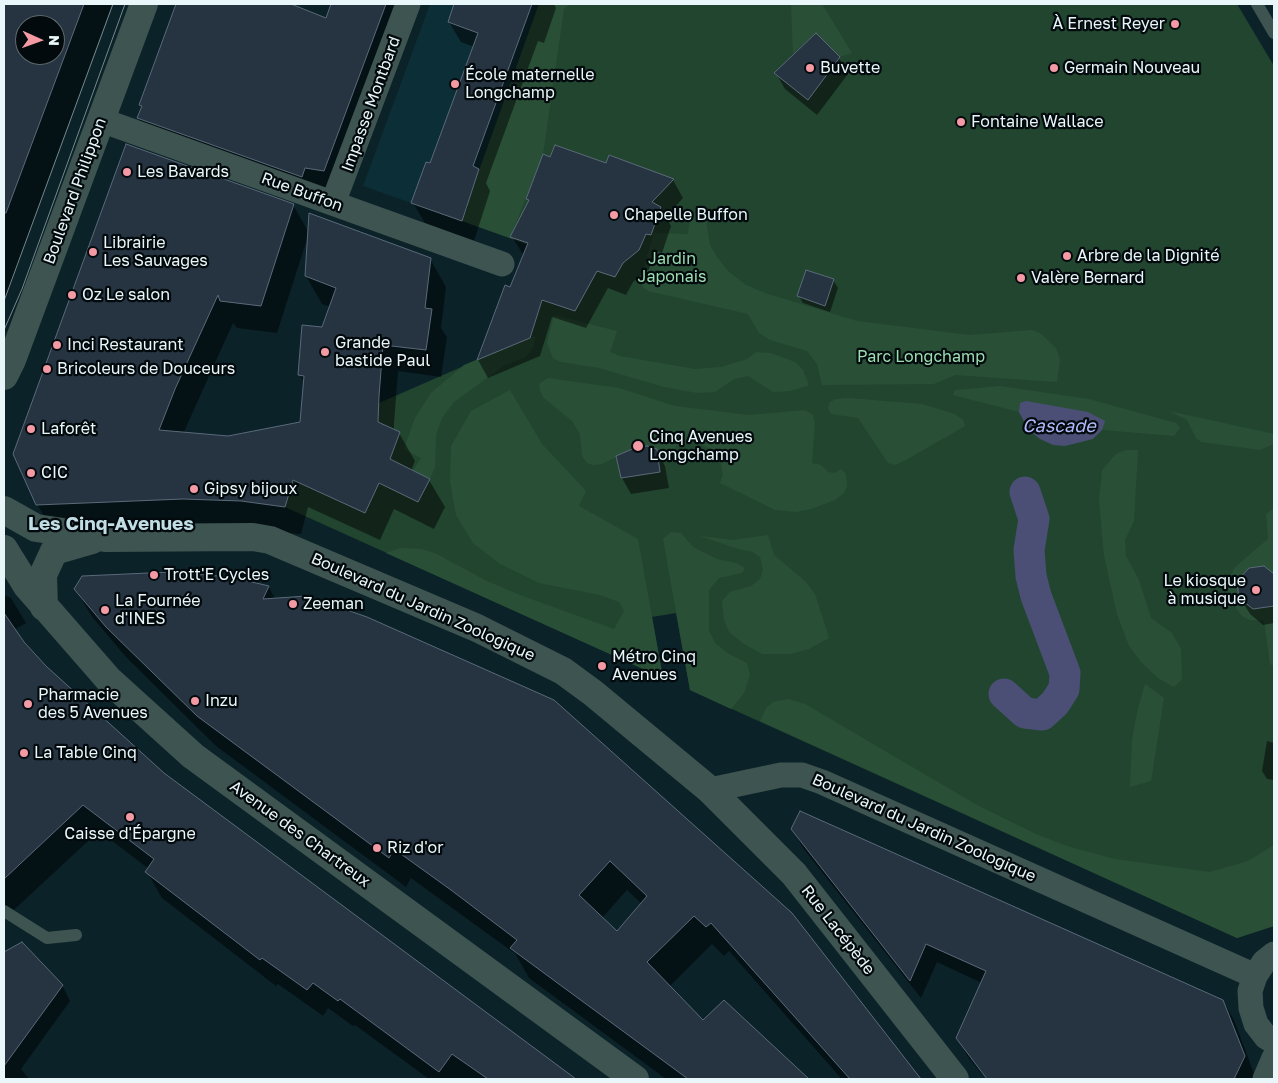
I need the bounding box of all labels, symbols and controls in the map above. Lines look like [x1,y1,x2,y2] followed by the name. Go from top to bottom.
[1052,14,1165,34] place label: À Ernest Reyer
[15,15,65,65] north arrow
[1169,18,1181,30] marker: À Ernest Reyer
[338,34,404,174] street label: Impasse Montbard
[46,35,63,46] text: N
[820,58,880,78] place label: Buvette
[1064,58,1200,78] place label: Germain Nouveau
[804,62,816,74] marker: Buvette
[1048,62,1060,74] marker: Germain Nouveau
[465,65,595,103] place label: École maternelle Longchamp
[449,78,461,90] marker: École maternelle Longchamp
[971,112,1104,132] place label: Fontaine Wallace
[40,115,110,267] street label: Boulevard Philippon
[955,116,967,128] marker: Fontaine Wallace
[137,162,229,182] place label: Les Bavards
[121,166,133,178] marker: Les Bavards
[259,168,345,216] street label: Rue Buffon
[624,205,748,225] place label: Chapelle Buffon
[608,209,620,221] marker: Chapelle Buffon
[103,233,208,271] place label: Librairie Les Sauvages
[87,246,99,258] marker: Librairie Les Sauvages
[1077,246,1220,266] place label: Arbre de la Dignité
[637,249,707,287] park label: Jardin Japonais
[1061,250,1073,262] marker: Arbre de la Dignité
[1031,268,1144,288] place label: Valère Bernard
[1015,272,1027,284] marker: Valère Bernard
[82,285,170,305] place label: Oz Le salon
[66,289,78,301] marker: Oz Le salon
[335,333,430,371] place label: Grande bastide Paul
[67,335,184,355] place label: Inci Restaurant
[51,339,63,351] marker: Inci Restaurant
[319,346,331,358] marker: Grande bastide Paul
[857,347,985,367] park label: Parc Longchamp
[57,359,235,379] place label: Bricoleurs de Douceurs
[41,363,53,375] marker: Bricoleurs de Douceurs
[1022,415,1096,437] water label: Cascade
[41,419,96,439] place label: Laforêt
[25,423,37,435] marker: Laforêt
[649,427,753,465] place label: Cinq Avenues Longchamp
[631,439,645,453] marker: Cinq Avenues Longchamp
[41,463,68,483] place label: CIC
[25,467,37,479] marker: CIC
[204,479,297,499] place label: Gipsy bijoux
[188,483,200,495] marker: Gipsy bijoux
[28,513,194,535] district label: Les Cinq-Avenues
[308,549,538,665] street label: Boulevard du Jardin Zoologique
[164,565,269,585] place label: Trott'E Cycles
[148,569,160,581] marker: Trott'E Cycles
[1164,571,1246,609] place label: Le kiosque à musique
[1250,584,1262,596] marker: Le kiosque à musique
[115,591,201,629] place label: La Fournée d'INES
[303,594,364,614] place label: Zeeman
[287,598,299,610] marker: Zeeman
[99,604,111,616] marker: La Fournée d'INES
[612,647,696,685] place label: Métro Cinq Avenues
[596,660,608,672] marker: Métro Cinq Avenues
[38,685,148,723] place label: Pharmacie des 5 Avenues
[205,691,238,711] place label: Inzu
[189,695,201,707] marker: Inzu
[22,698,34,710] marker: Pharmacie des 5 Avenues
[34,743,137,763] place label: La Table Cinq
[18,747,30,759] marker: La Table Cinq
[809,770,1039,886] street label: Boulevard du Jardin Zoologique
[226,777,374,891] street label: Avenue des Chartreux
[124,811,136,823] marker: Caisse d'Épargne
[64,824,196,844] place label: Caisse d'Épargne
[387,838,443,858] place label: Riz d'or
[371,842,383,854] marker: Riz d'or
[797,882,879,978] street label: Rue Lacépède

